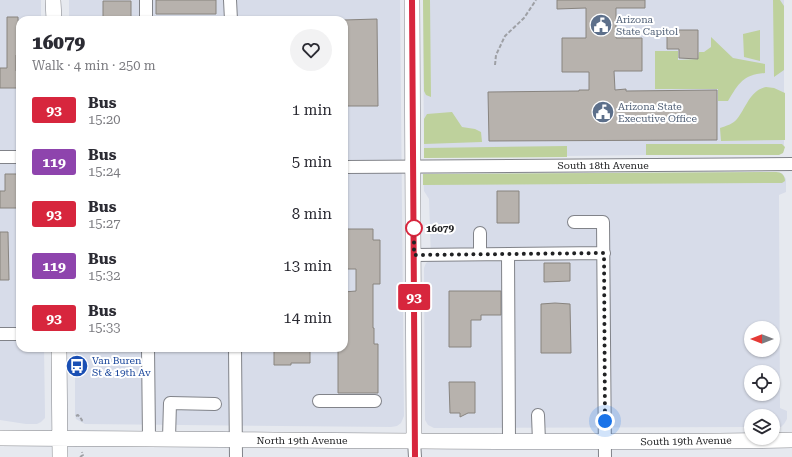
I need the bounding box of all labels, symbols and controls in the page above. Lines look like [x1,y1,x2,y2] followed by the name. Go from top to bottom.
[588,12,614,38] public building icon: Arizona State Capitol
[616,14,678,37] place label: Arizona State Capitol
[290,29,332,71] button: heart
[32,31,85,54] text: 16079
[32,58,156,73] text: Walk · 4 min · 250 m
[88,94,116,112] text: Bus
[590,99,616,125] public building icon: Arizona State Executive Office
[292,101,332,119] text: 1 min
[618,101,697,124] place label: Arizona State Executive Office
[46,102,62,118] text: 93
[88,112,120,127] text: 15:20
[88,146,116,164] text: Bus
[292,153,332,171] text: 5 min
[42,154,66,170] text: 119
[557,160,649,171] street label: South 18th Avenue
[88,164,120,179] text: 15:24
[88,198,116,216] text: Bus
[292,205,332,223] text: 8 min
[46,206,62,222] text: 93
[88,216,120,231] text: 15:27
[405,219,423,237] marker: 16079
[426,223,454,234] place label: 16079
[88,250,116,268] text: Bus
[283,257,332,275] text: 13 min
[42,258,66,274] text: 119
[88,268,120,283] text: 15:32
[396,284,432,310] line badge: 93
[406,289,422,305] text: 93
[88,302,116,320] text: Bus
[283,309,332,327] text: 14 min
[46,310,62,326] text: 93
[88,320,120,335] text: 15:33
[744,321,780,357] north arrow
[744,321,780,445] map controls
[64,353,90,379] bus stop icon: Van Buren St & 19th Av
[92,355,151,378] place label: Van Buren St & 19th Av
[744,365,780,401] button: locate
[744,409,780,445] button: layers
[595,411,615,431] your location
[257,435,348,446] street label: North 19th Avenue
[640,435,732,447] street label: South 19th Avenue

